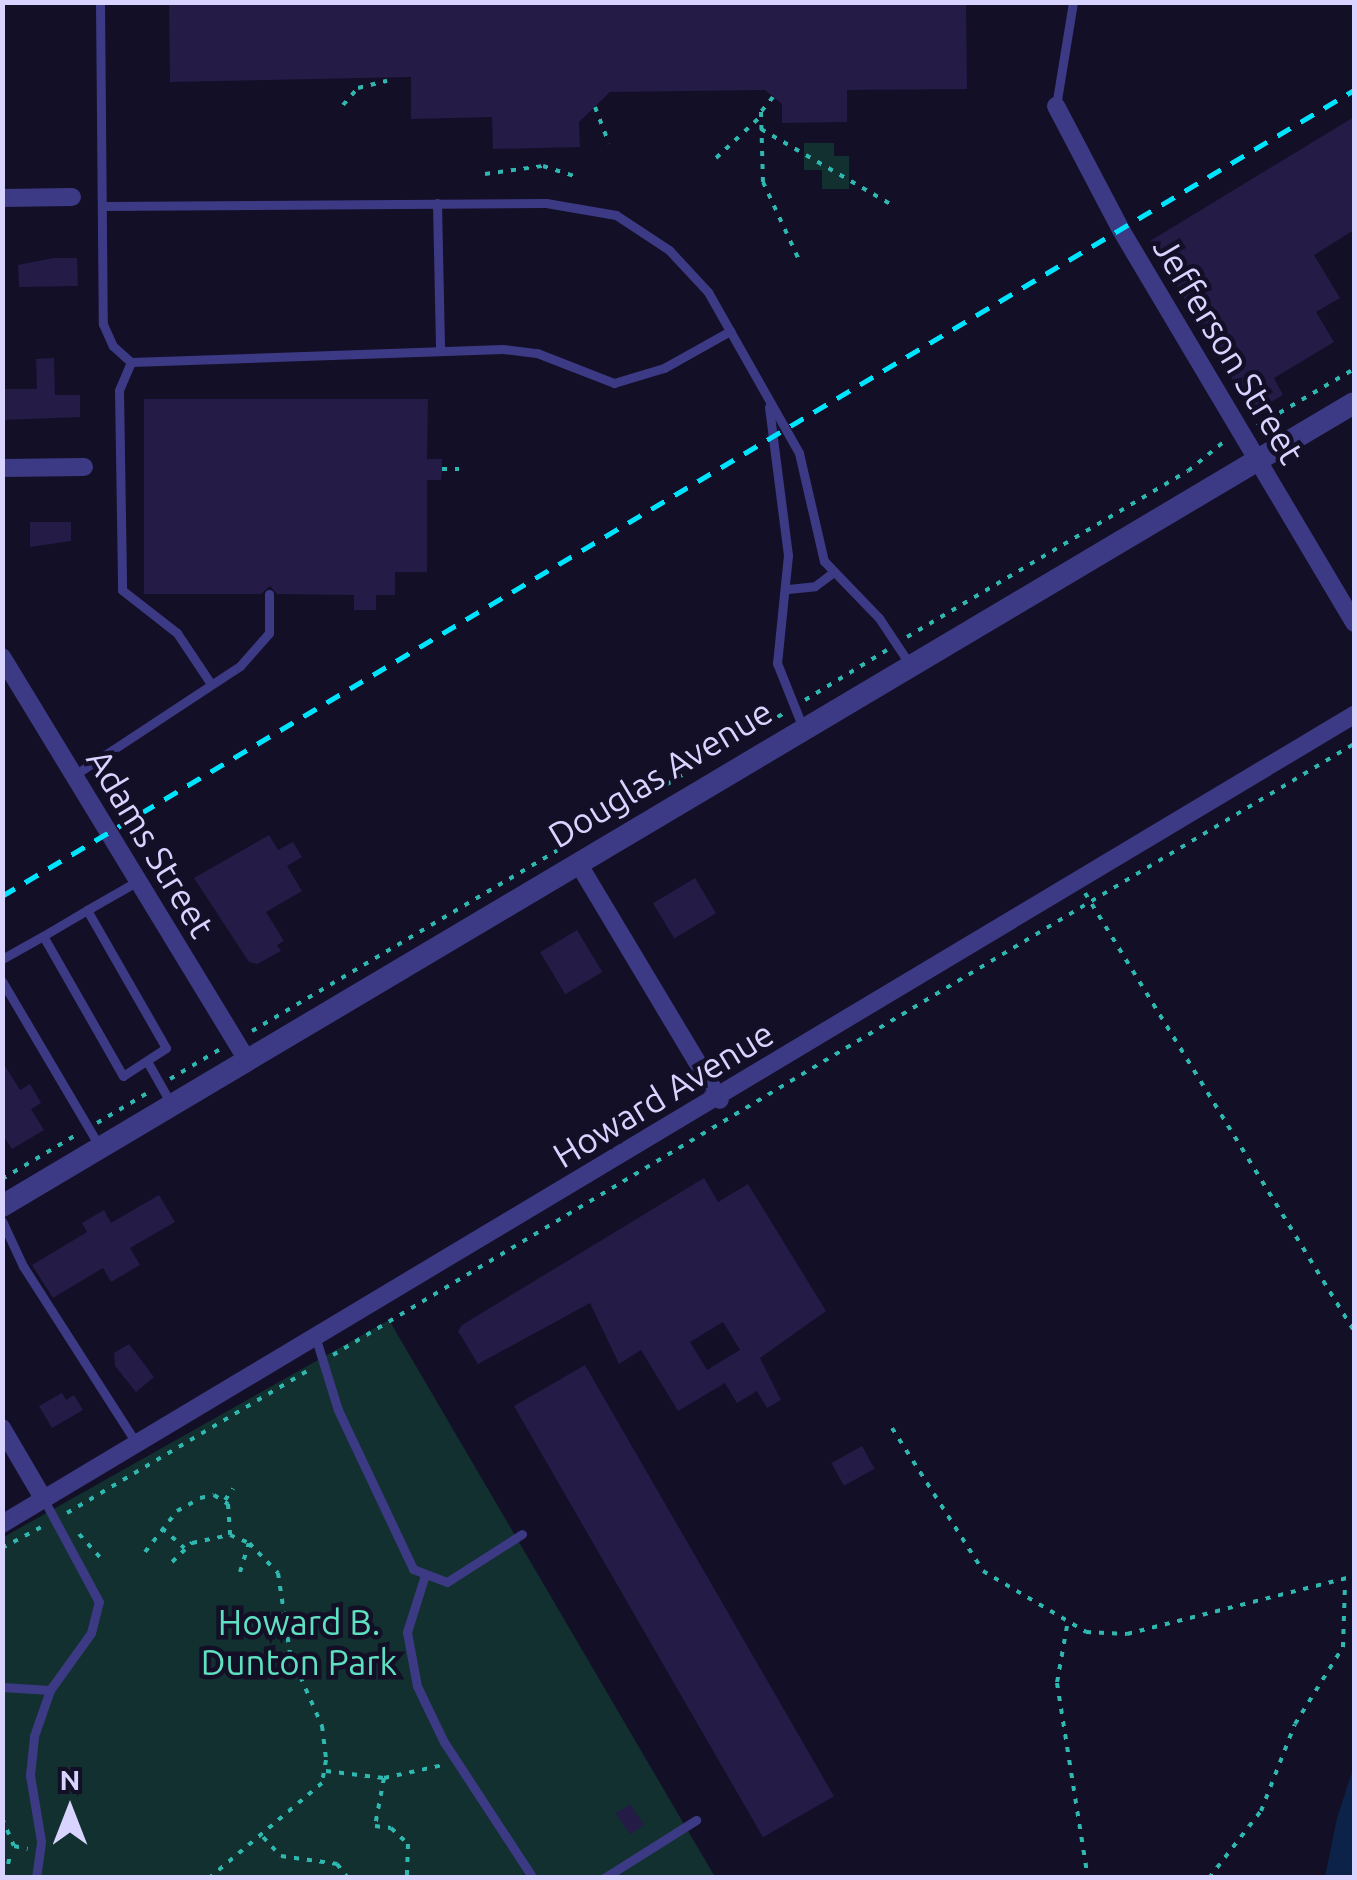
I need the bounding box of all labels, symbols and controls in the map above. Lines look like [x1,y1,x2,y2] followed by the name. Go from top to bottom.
[1145,229,1313,471] street label: Jefferson Street
[540,690,780,856] street label: Douglas Avenue
[78,741,224,945] street label: Adams Street
[545,1012,781,1176] street label: Howard Avenue
[201,1601,397,1683] park label: Howard B. Dunton Park
[20,1760,120,1860] north arrow
[60,1764,80,1795] text: N

